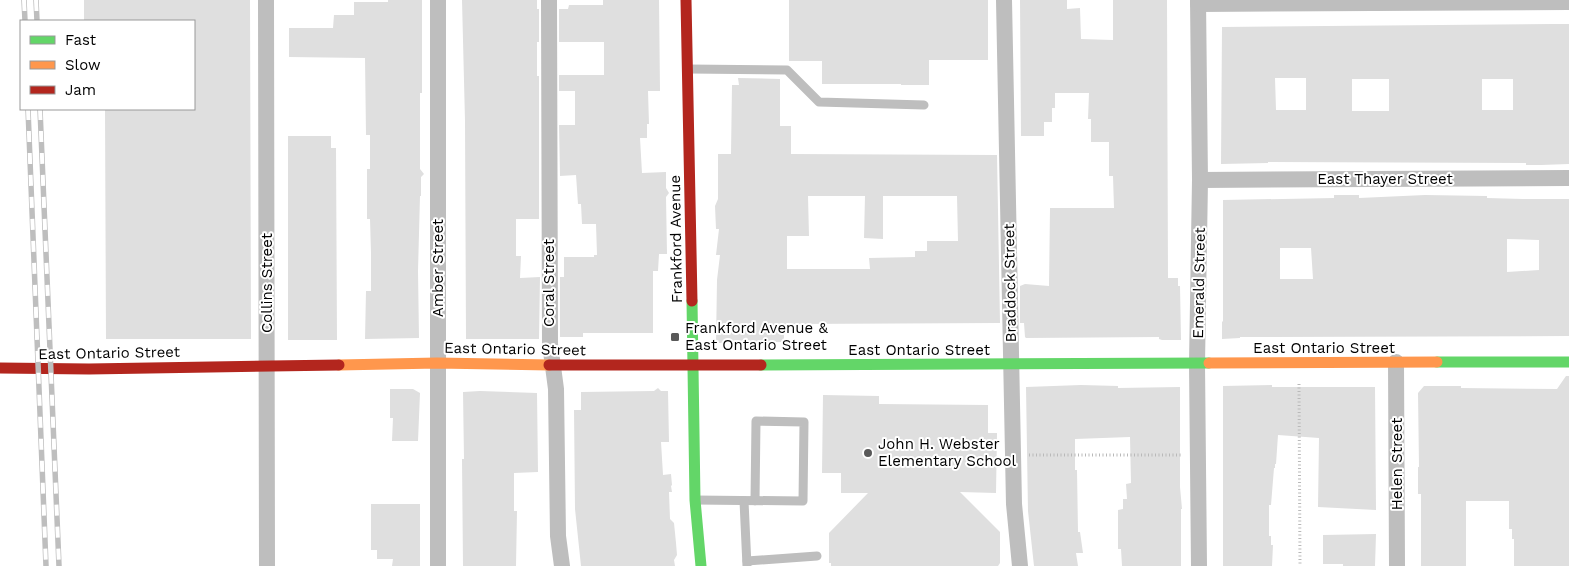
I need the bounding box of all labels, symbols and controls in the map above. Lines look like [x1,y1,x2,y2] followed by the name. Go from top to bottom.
[20,20,195,110] legend
[65,31,97,49] text: Fast
[65,56,101,74] text: Slow
[65,81,96,99] text: Jam
[1317,170,1453,188] street label: East Thayer Street
[666,175,686,303] street label: Frankford Avenue
[429,218,447,317] street label: Amber Street
[1000,223,1020,343] street label: Braddock Street
[1189,227,1209,339] street label: Emerald Street
[258,232,276,333] street label: Collins Street
[540,238,558,327] street label: Coral Street
[685,319,828,354] place label: Frankford Avenue & East Ontario Street
[669,331,681,343] marker: Frankford Avenue & East Ontario Street
[444,339,587,359] street label: East Ontario Street
[1253,339,1396,357] street label: East Ontario Street
[848,341,991,359] street label: East Ontario Street
[38,343,181,363] street label: East Ontario Street
[1388,417,1406,510] street label: Helen Street
[878,435,1017,470] place label: John H. Webster Elementary School
[862,447,874,459] marker: John H. Webster Elementary School

